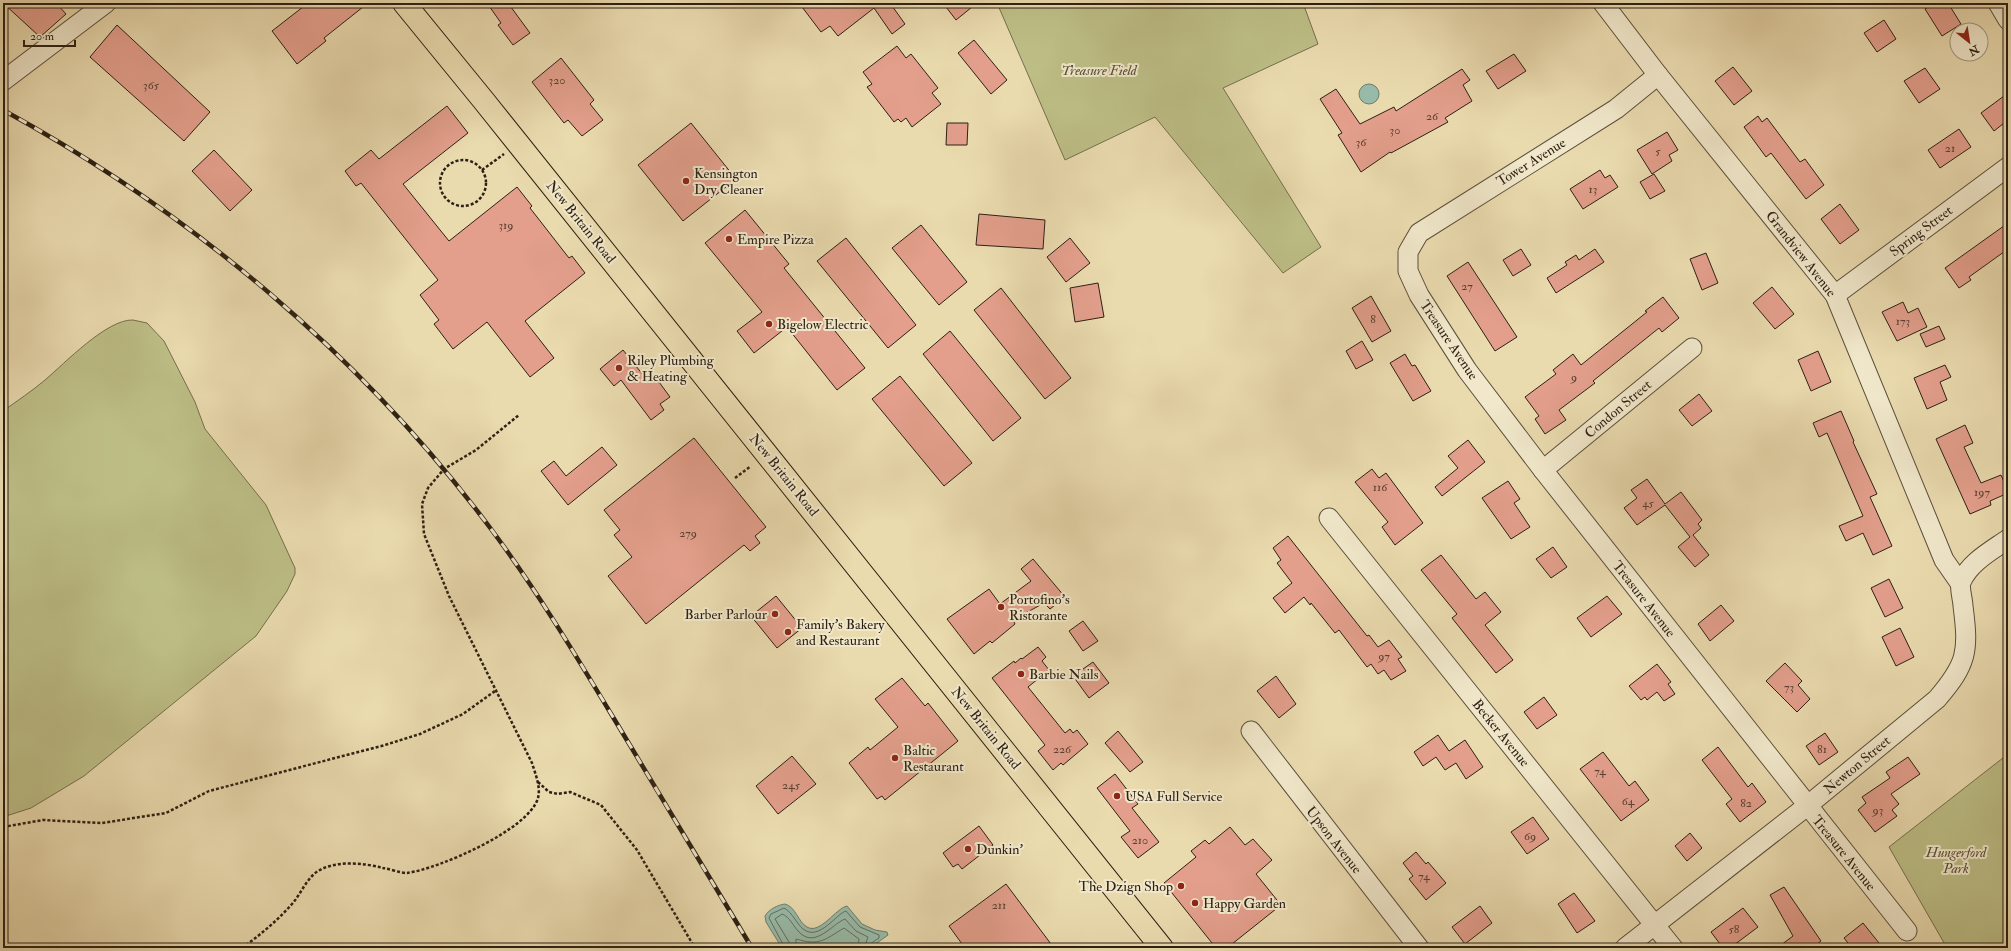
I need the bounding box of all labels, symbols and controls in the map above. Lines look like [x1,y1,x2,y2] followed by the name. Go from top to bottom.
[24,22,75,48] scale bar
[1949,22,1989,62] north arrow
[30,29,55,44] text: 20 m
[1965,42,1982,59] text: N
[1061,62,1138,79] park label: Treasure Field
[549,73,565,88] house number: 320
[143,78,160,93] house number: 365
[1426,109,1439,124] house number: 26
[1390,123,1400,138] house number: 30
[1493,134,1569,190] street label: Tower Avenue
[1356,135,1367,150] house number: 36
[1945,141,1955,156] house number: 21
[1655,144,1661,159] house number: 5
[694,165,764,199] place label: Kensington Dry Cleaner
[681,176,691,186] marker: Kensington Dry Cleaner
[543,177,619,267] street label: New Britain Road
[1589,182,1597,197] house number: 13
[1886,202,1957,261] street label: Spring Street
[1762,208,1840,301] street label: Grandview Avenue
[499,218,514,233] house number: 319
[737,231,814,249] place label: Empire Pizza
[724,234,734,244] marker: Empire Pizza
[1461,279,1473,294] house number: 27
[1416,297,1482,383] street label: Treasure Avenue
[1370,312,1376,327] house number: 8
[1896,314,1910,329] house number: 173
[777,316,869,333] place label: Bigelow Electric
[764,319,774,329] marker: Bigelow Electric
[627,352,715,385] place label: Riley Plumbing & Heating
[614,363,624,373] marker: Riley Plumbing & Heating
[1570,370,1577,385] house number: 9
[1581,376,1655,442] street label: Condon Street
[746,430,822,520] street label: New Britain Road
[1373,480,1388,495] house number: 116
[1974,485,1990,500] house number: 197
[1642,496,1655,511] house number: 45
[679,526,697,541] house number: 279
[1609,557,1679,641] street label: Treasure Avenue
[1009,591,1070,624] place label: Portofino's Ristorante
[996,602,1006,612] marker: Portofino's Ristorante
[684,606,768,623] place label: Barber Parlour
[770,609,780,619] marker: Barber Parlour
[796,616,885,649] place label: Family's Bakery and Restaurant
[783,627,793,637] marker: Family's Bakery and Restaurant
[1377,649,1390,664] house number: 97
[1029,666,1099,683] place label: Barbie Nails
[1016,669,1026,679] marker: Barbie Nails
[1784,680,1794,695] house number: 73
[948,683,1024,773] street label: New Britain Road
[1469,696,1533,770] street label: Becker Avenue
[1820,732,1894,798] street label: Newton Street
[903,742,964,775] place label: Baltic Restaurant
[1053,742,1072,757] house number: 226
[1817,742,1827,757] house number: 81
[890,753,900,763] marker: Baltic Restaurant
[1594,764,1606,779] house number: 74
[782,778,801,793] house number: 245
[1125,788,1223,805] place label: USA Full Service
[1112,791,1122,801] marker: USA Full Service
[1622,794,1635,809] house number: 64
[1740,796,1752,811] house number: 82
[1302,803,1366,878] street label: Upson Avenue
[1872,803,1883,818] house number: 93
[1808,812,1880,894] street label: Treasure Avenue
[1524,829,1536,844] house number: 69
[1132,833,1148,848] house number: 210
[976,841,1024,858] place label: Dunkin'
[963,844,973,854] marker: Dunkin'
[1925,844,1987,877] park label: Hungerford Park
[1418,869,1430,884] house number: 74
[1079,878,1173,896] place label: The Dzign Shop
[1176,881,1186,891] marker: The Dzign Shop
[1203,895,1286,913] place label: Happy Garden
[992,898,1006,913] house number: 211
[1190,898,1200,908] marker: Happy Garden
[1729,922,1740,937] house number: 58

